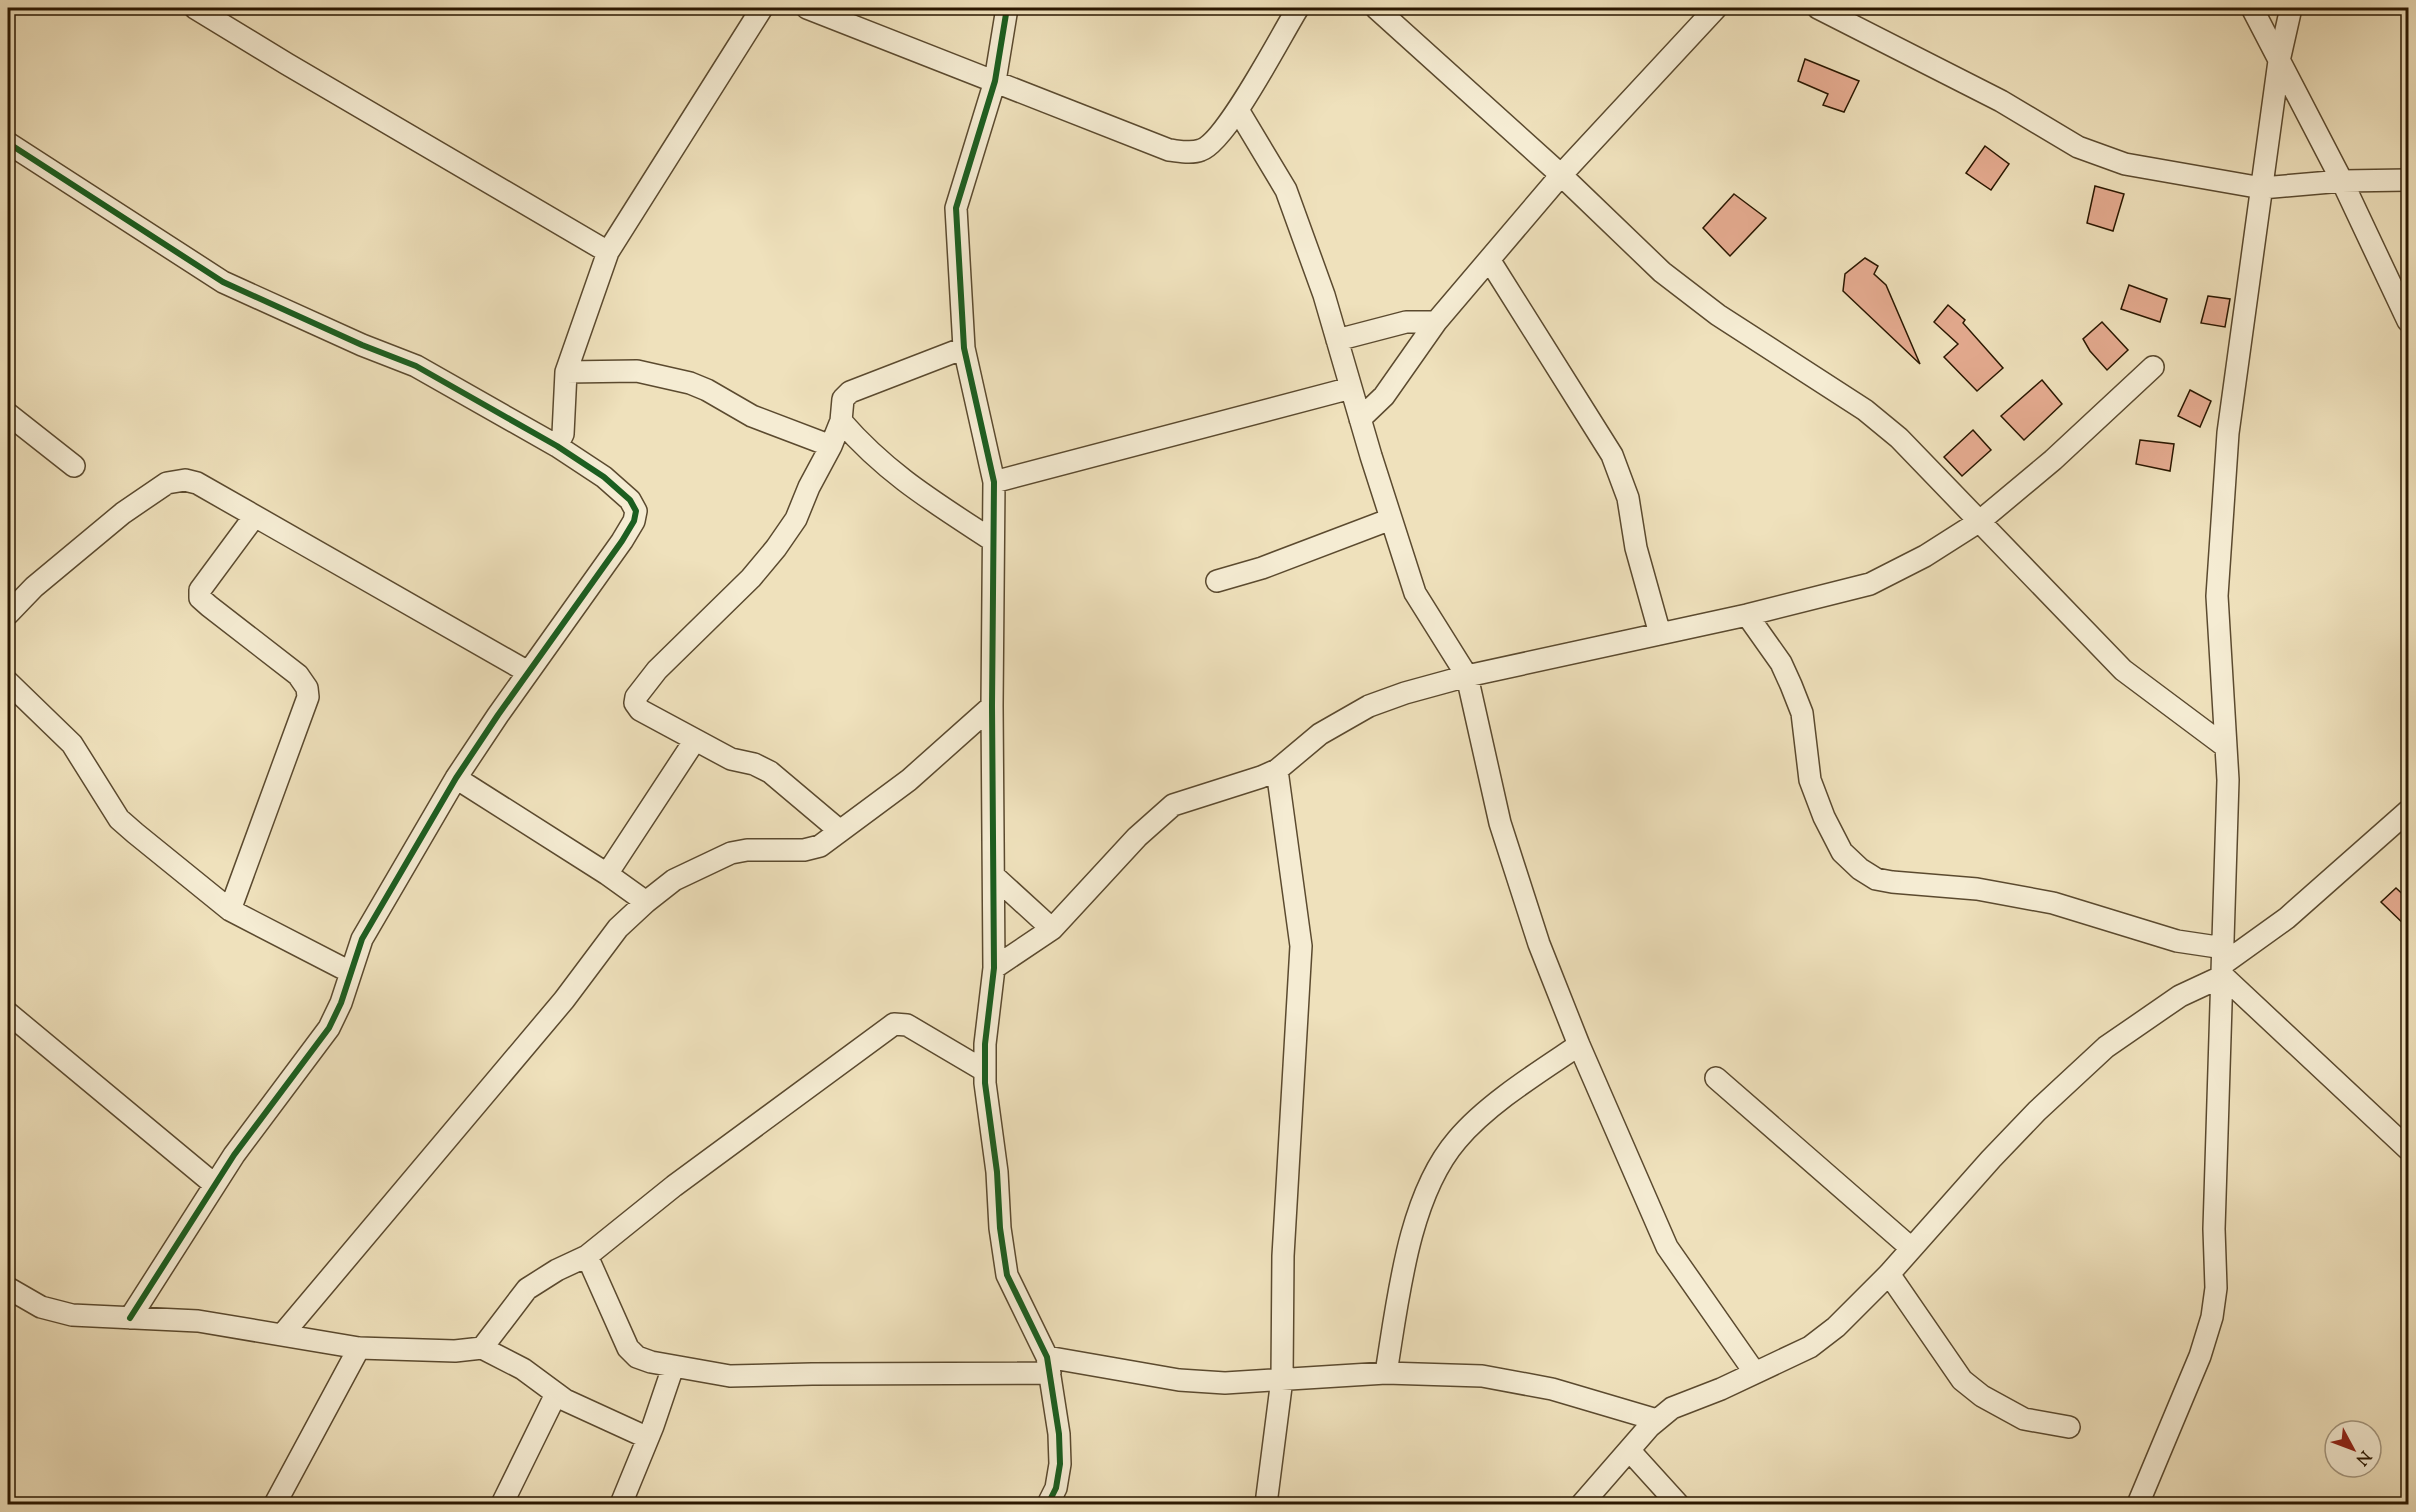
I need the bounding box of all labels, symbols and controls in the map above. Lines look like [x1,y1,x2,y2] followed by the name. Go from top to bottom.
[2323,1419,2383,1479] north arrow
[2349,1445,2375,1470] text: N

